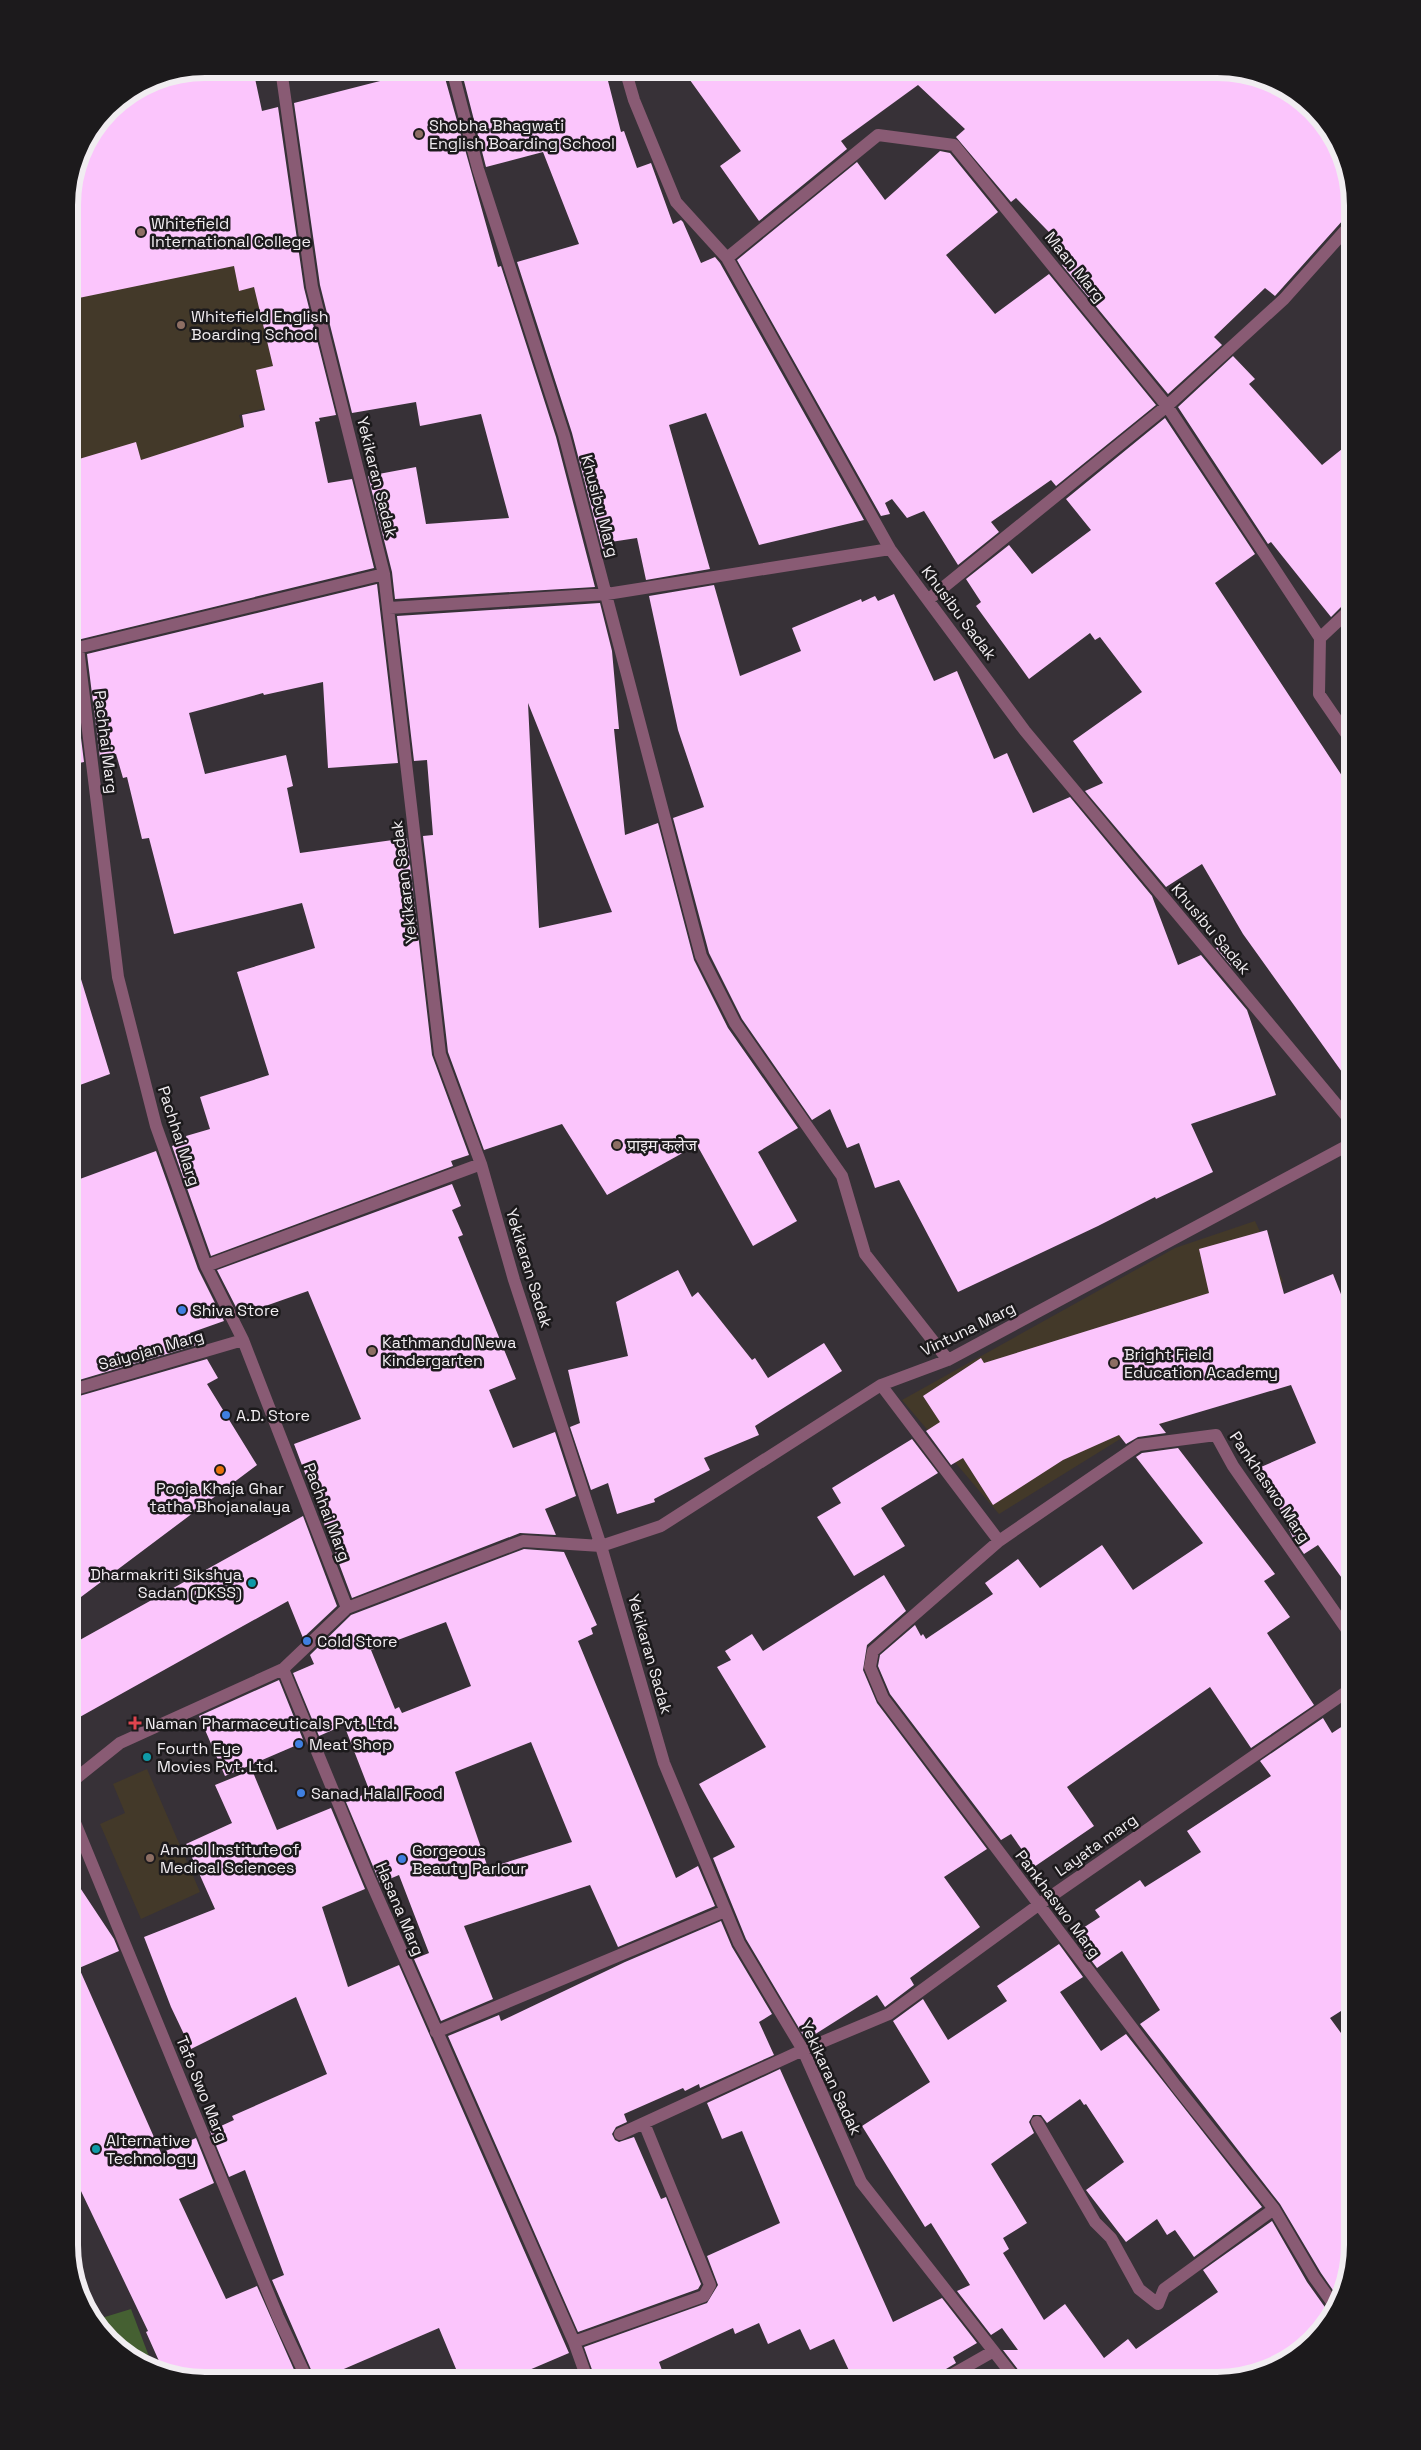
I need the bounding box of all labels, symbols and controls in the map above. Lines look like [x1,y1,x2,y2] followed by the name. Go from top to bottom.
[429,115,615,154] place label: Shobha Bhagwati English Boarding School
[413,128,425,140] marker: Shobha Bhagwati English Boarding School
[151,213,311,252] place label: Whitefield International College
[135,226,147,238] marker: Whitefield International College
[1040,227,1110,307] street label: Maan Marg
[191,306,329,345] place label: Whitefield English Boarding School
[175,319,187,331] marker: Whitefield English Boarding School
[352,414,402,540] street label: Yekikaran Sadak
[576,453,624,559] street label: Khusibu Marg
[917,562,1002,665] street label: Khusibu Sadak
[89,689,123,795] street label: Pachhai Marg
[386,819,422,945] street label: Yekikaran Sadak
[1167,879,1256,979] street label: Khusibu Sadak
[153,1083,205,1189] street label: Pachhai Marg
[627,1135,698,1156] place label: प्राइम कलेज
[611,1139,623,1151] marker: प्राइम कलेज
[501,1206,557,1331] street label: Yekikaran Sadak
[917,1297,1019,1361] street label: Vintuna Marg
[192,1300,279,1321] place label: Shiva Store
[176,1304,188,1316] marker: Shiva Store
[96,1325,206,1375] street label: Saiyojan Marg
[382,1332,516,1371] place label: Kathmandu Newa Kindergarten
[1124,1344,1278,1383] place label: Bright Field Education Academy
[366,1345,378,1357] marker: Kathmandu Newa Kindergarten
[1108,1357,1120,1369] marker: Bright Field Education Academy
[236,1405,310,1426] place label: A.D. Store
[220,1409,232,1421] marker: A.D. Store
[1225,1427,1315,1547] street label: Pankhaswo Marg
[299,1460,355,1564] street label: Pachhai Marg
[214,1464,226,1476] marker: Pooja Khaja Ghar tatha Bhojanalaya
[150,1478,290,1517] place label: Pooja Khaja Ghar tatha Bhojanalaya
[90,1564,242,1603] place label: Dharmakriti Sikshya Sadan (DKSS)
[246,1577,258,1589] marker: Dharmakriti Sikshya Sadan (DKSS)
[623,1592,677,1717] street label: Yekikaran Sadak
[317,1631,397,1652] place label: Cold Store
[301,1635,313,1647] marker: Cold Store
[145,1713,397,1734] place label: Naman Pharmaceuticals Pvt. Ltd.
[129,1717,141,1729] marker: Naman Pharmaceuticals Pvt. Ltd.
[309,1734,392,1755] place label: Meat Shop
[157,1738,278,1777] place label: Fourth Eye Movies Pvt. Ltd.
[293,1738,305,1750] marker: Meat Shop
[141,1751,153,1763] marker: Fourth Eye Movies Pvt. Ltd.
[311,1783,443,1804] place label: Sanad Halal Food
[295,1787,307,1799] marker: Sanad Halal Food
[1051,1809,1141,1881] street label: Layata marg
[160,1839,299,1878] place label: Anmol Institute of Medical Sciences
[412,1840,526,1879] place label: Gorgeous Beauty Parlour
[1010,1846,1106,1962] street label: Pankhaswo Marg
[144,1852,156,1864] marker: Anmol Institute of Medical Sciences
[396,1853,408,1865] marker: Gorgeous Beauty Parlour
[371,1859,429,1959] street label: Hasana Marg
[795,2017,867,2139] street label: Yekikaran Sadak
[171,2033,233,2145] street label: Tafo Swo Marg
[106,2130,196,2169] place label: Alternative Technology
[90,2143,102,2155] marker: Alternative Technology

